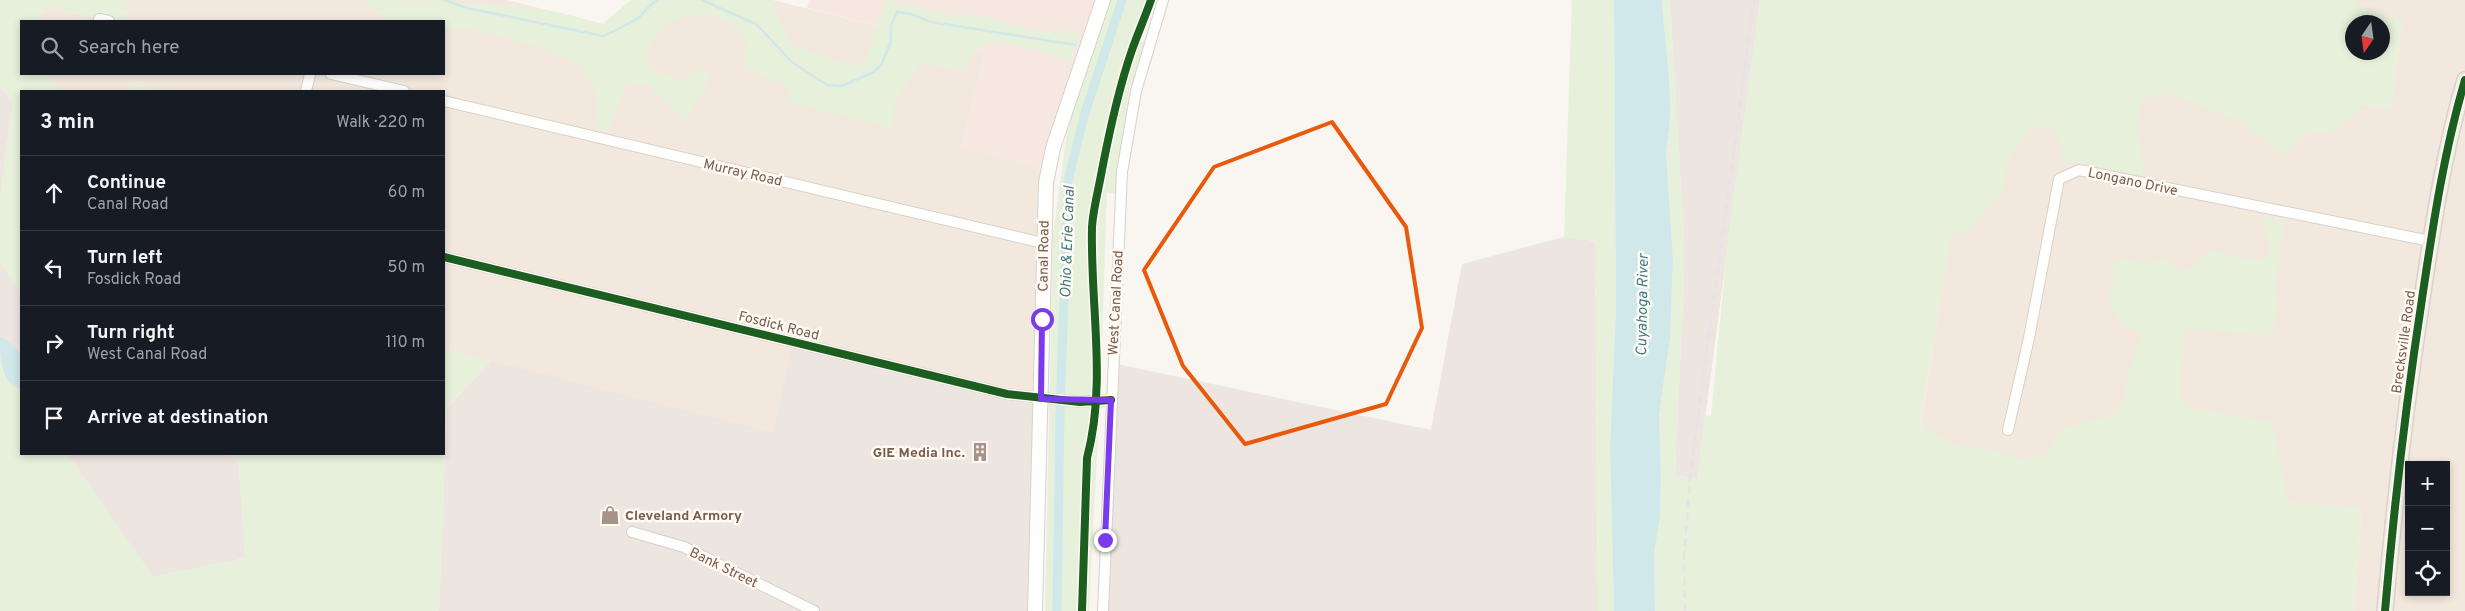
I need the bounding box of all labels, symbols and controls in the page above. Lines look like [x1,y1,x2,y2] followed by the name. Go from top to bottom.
[2345,15,2390,60] north arrow
[20,20,445,75] search box
[38,34,66,62] icon: search
[78,36,180,60] text: Search here
[40,109,95,136] text: 3 min
[336,113,425,133] text: Walk · 220 m
[702,156,784,191] street label: Murray Road
[2086,165,2179,200] street label: Longano Drive
[87,171,166,195] text: Continue
[40,179,68,207] icon: ahead
[388,183,425,203] text: 60 m
[1057,184,1080,299] water label: Ohio & Erie Canal
[87,195,168,215] text: Canal Road
[1035,220,1054,292] street label: Canal Road
[87,246,163,270] text: Turn left
[1105,250,1128,356] street label: West Canal Road
[1633,253,1654,356] water label: Cuyahoga River
[40,254,68,282] icon: left
[388,258,425,278] text: 50 m
[87,270,181,290] text: Fosdick Road
[2389,290,2420,395] street label: Brecksville Road
[737,308,821,345] street label: Fosdick Road
[1031,308,1054,331] route start
[87,321,175,345] text: Turn right
[40,329,68,357] icon: right
[385,333,425,353] text: 110 m
[87,345,207,365] text: West Canal Road
[40,404,68,432] icon: arrive
[87,406,268,430] text: Arrive at destination
[969,441,991,463] building icon: GIE Media Inc.
[873,445,965,462] place label: GIE Media Inc.
[2405,461,2450,596] map controls
[2405,461,2450,506] button: +
[599,504,621,526] shop icon: Cleveland Armory
[2405,506,2450,551] button: −
[625,508,742,525] place label: Cleveland Armory
[1094,529,1117,552] route end
[686,544,760,592] street label: Bank Street
[2405,551,2450,596] button: locate

